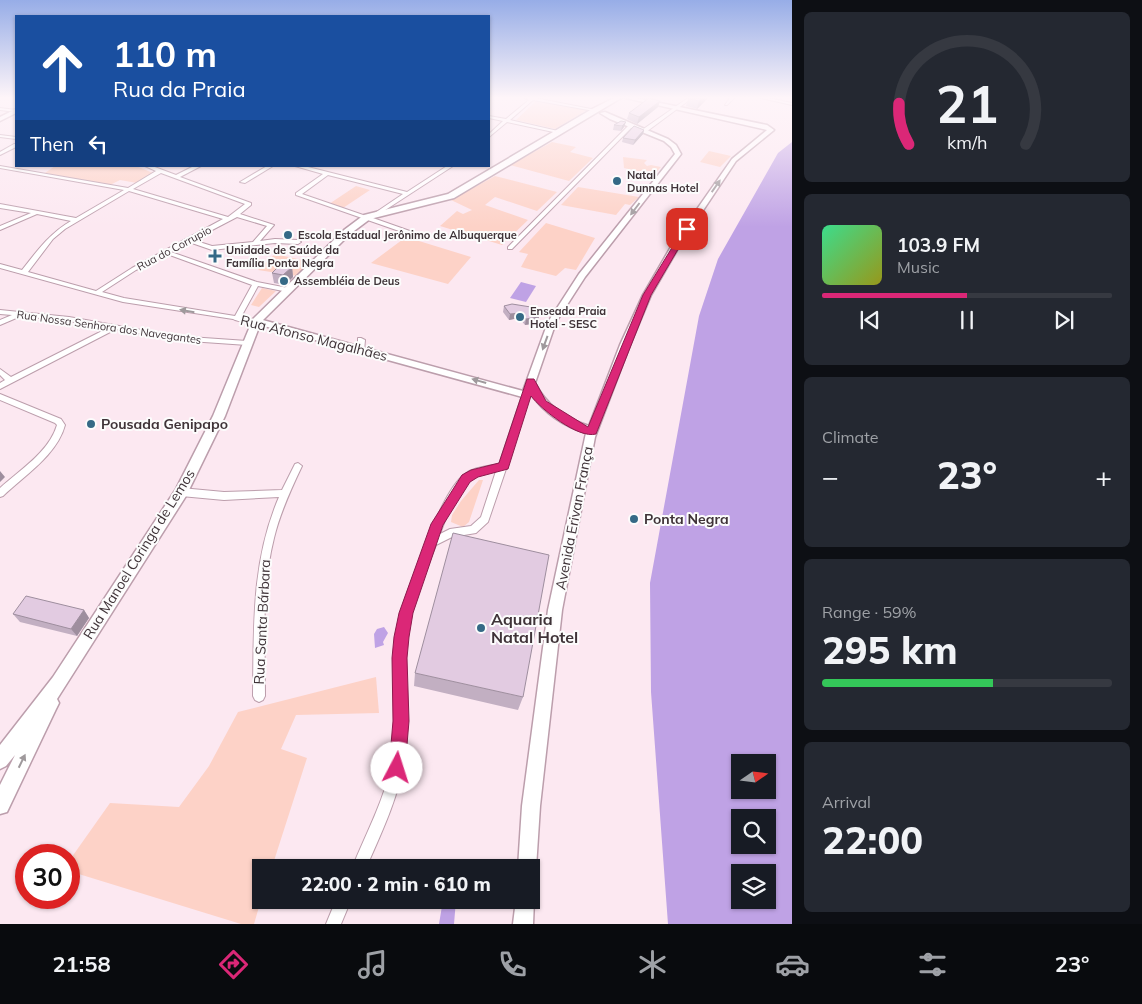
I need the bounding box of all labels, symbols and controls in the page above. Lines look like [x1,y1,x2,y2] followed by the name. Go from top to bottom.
[113,32,217,76] text: 110 m
[30,35,95,100] icon: ahead
[936,71,998,136] text: 21
[113,75,246,103] text: Rua da Praia
[84,130,112,158] icon: left
[947,131,987,153] text: km/h
[30,132,74,156] text: Then
[627,168,699,195] place label: Natal Dunnas Hotel
[611,175,623,187] marker: Natal Dunnas Hotel
[711,179,721,193] one-way arrow
[630,202,641,215] one-way arrow
[666,208,708,250] pin
[673,215,701,243] icon: arrive
[134,222,214,274] street label: Rua do Corrupio
[298,228,517,242] place label: Escola Estadual Jerônimo de Albuquerque
[282,229,294,241] marker: Escola Estadual Jerônimo de Albuquerque
[897,233,980,257] text: 103.9 FM
[226,243,339,270] place label: Unidade de Saúde da Família Ponta Negra
[208,249,222,263] marker: Unidade de Saúde da Família Ponta Negra
[897,257,940,277] text: Music
[294,274,400,288] place label: Assembléia de Deus
[278,275,290,287] marker: Assembléia de Deus
[530,304,606,331] place label: Enseada Praia Hotel - SESC
[179,306,195,314] one-way arrow
[856,306,884,334] icon: previous
[953,306,981,334] icon: pause
[1050,306,1078,334] icon: next
[16,307,202,347] street label: Rua Nossa Senhora dos Navegantes
[239,311,390,365] street label: Rua Afonso Magalhães
[514,311,526,323] marker: Enseada Praia Hotel - SESC
[541,335,548,350] one-way arrow
[471,377,486,385] one-way arrow
[101,415,228,433] place label: Pousada Genipapo
[85,418,97,430] marker: Pousada Genipapo
[822,427,878,447] text: Climate
[551,445,597,591] street label: Avenida Erivan França
[937,451,997,499] text: 23°
[822,459,839,494] text: −
[1095,459,1112,494] text: +
[79,466,199,642] street label: Rua Manoel Coringa de Lemos
[644,510,729,528] place label: Ponta Negra
[628,513,640,525] marker: Ponta Negra
[250,559,274,685] street label: Rua Santa Bárbara
[822,602,917,622] text: Range · 59%
[491,609,578,647] place label: Aquaria Natal Hotel
[475,622,487,634] marker: Aquaria Natal Hotel
[822,626,958,674] text: 295 km
[370,741,422,793] position arrow
[18,754,26,768] one-way arrow
[731,754,776,799] north arrow
[731,754,776,909] map controls
[822,792,871,812] text: Arrival
[731,809,776,854] button: search
[822,816,923,864] text: 22:00
[15,844,80,909] speed limit sign: 30
[731,864,776,909] button: layers
[301,872,491,896] text: 22:00 · 2 min · 610 m
[216,947,251,982] icon: directions
[355,947,390,982] icon: music
[495,947,530,982] icon: phone
[635,947,670,982] icon: climate
[775,947,810,982] icon: car
[915,947,950,982] icon: filters
[52,950,111,978] text: 21:58
[1055,950,1089,978] text: 23°

